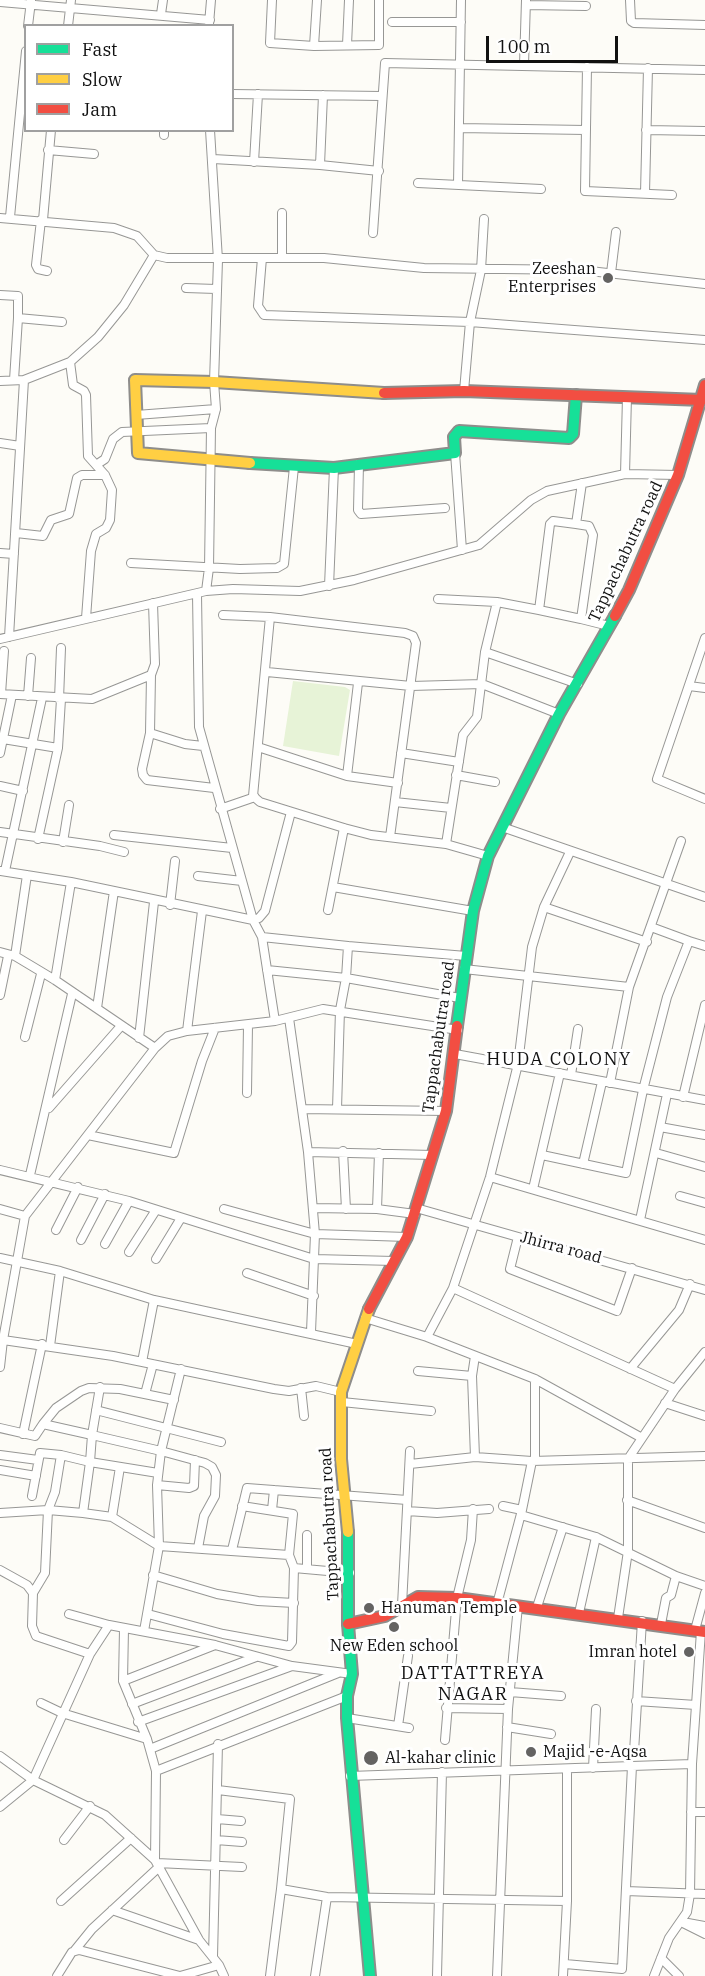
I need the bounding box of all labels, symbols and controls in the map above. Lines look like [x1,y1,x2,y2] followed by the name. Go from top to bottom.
[24,24,234,132] legend
[489,24,621,62] scale bar
[497,35,551,58] text: 100 m
[82,38,117,61] text: Fast
[82,68,122,91] text: Slow
[82,98,117,121] text: Jam
[508,259,596,297] place label: Zeeshan Enterprises
[601,271,615,285] marker: Zeeshan Enterprises
[585,478,667,626] street label: Tappachabutra road
[419,960,459,1114] street label: Tappachabutra road
[486,1049,632,1071] district label: HUDA COLONY
[518,1228,604,1268] street label: Jhirra road
[316,1447,344,1601] street label: Tappachabutra road
[381,1598,517,1618] place label: Hanuman Temple
[362,1601,376,1615] marker: Hanuman Temple
[387,1620,401,1634] marker: New Eden school
[330,1636,458,1656] place label: New Eden school
[588,1642,677,1662] place label: Imran hotel
[682,1645,696,1659] marker: Imran hotel
[401,1663,545,1706] district label: DATTATTREYA NAGAR
[543,1742,647,1762] place label: Majid -e-Aqsa
[524,1745,538,1759] marker: Majid -e-Aqsa
[385,1748,496,1768] place label: Al-kahar clinic
[362,1749,380,1767] marker: Al-kahar clinic

